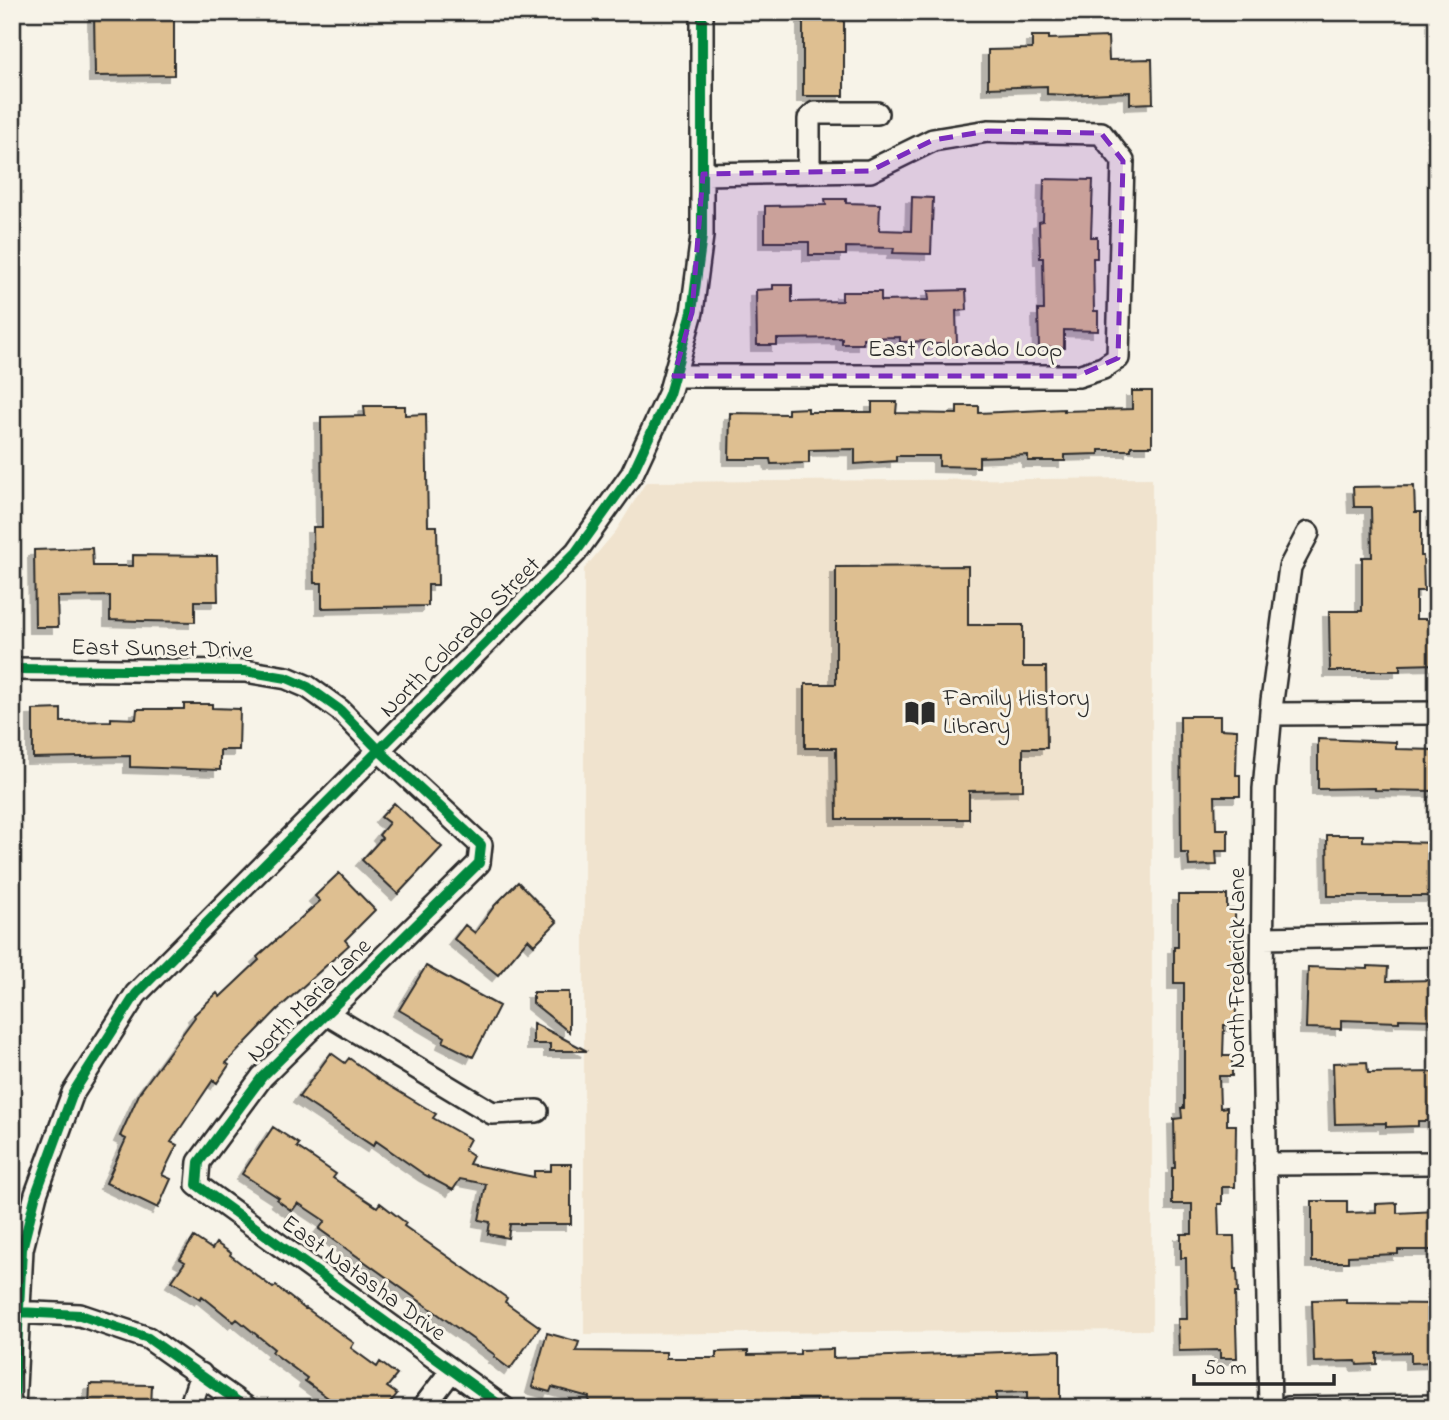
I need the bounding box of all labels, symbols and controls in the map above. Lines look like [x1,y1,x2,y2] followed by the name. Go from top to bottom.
[868,333,1062,368] street label: East Colorado Loop
[372,549,550,727] street label: North Colorado Street
[71,631,253,669] street label: East Sunset Drive
[942,682,1090,746] place label: Family History Library
[903,696,937,730] library icon: Family History Library
[1221,867,1256,1069] street label: North Frederick Lane
[240,930,381,1071] street label: North Maria Lane
[273,1207,453,1351] street label: East Natasha Drive
[1194,1343,1334,1387] scale bar
[1204,1354,1247,1384] text: 50 m

